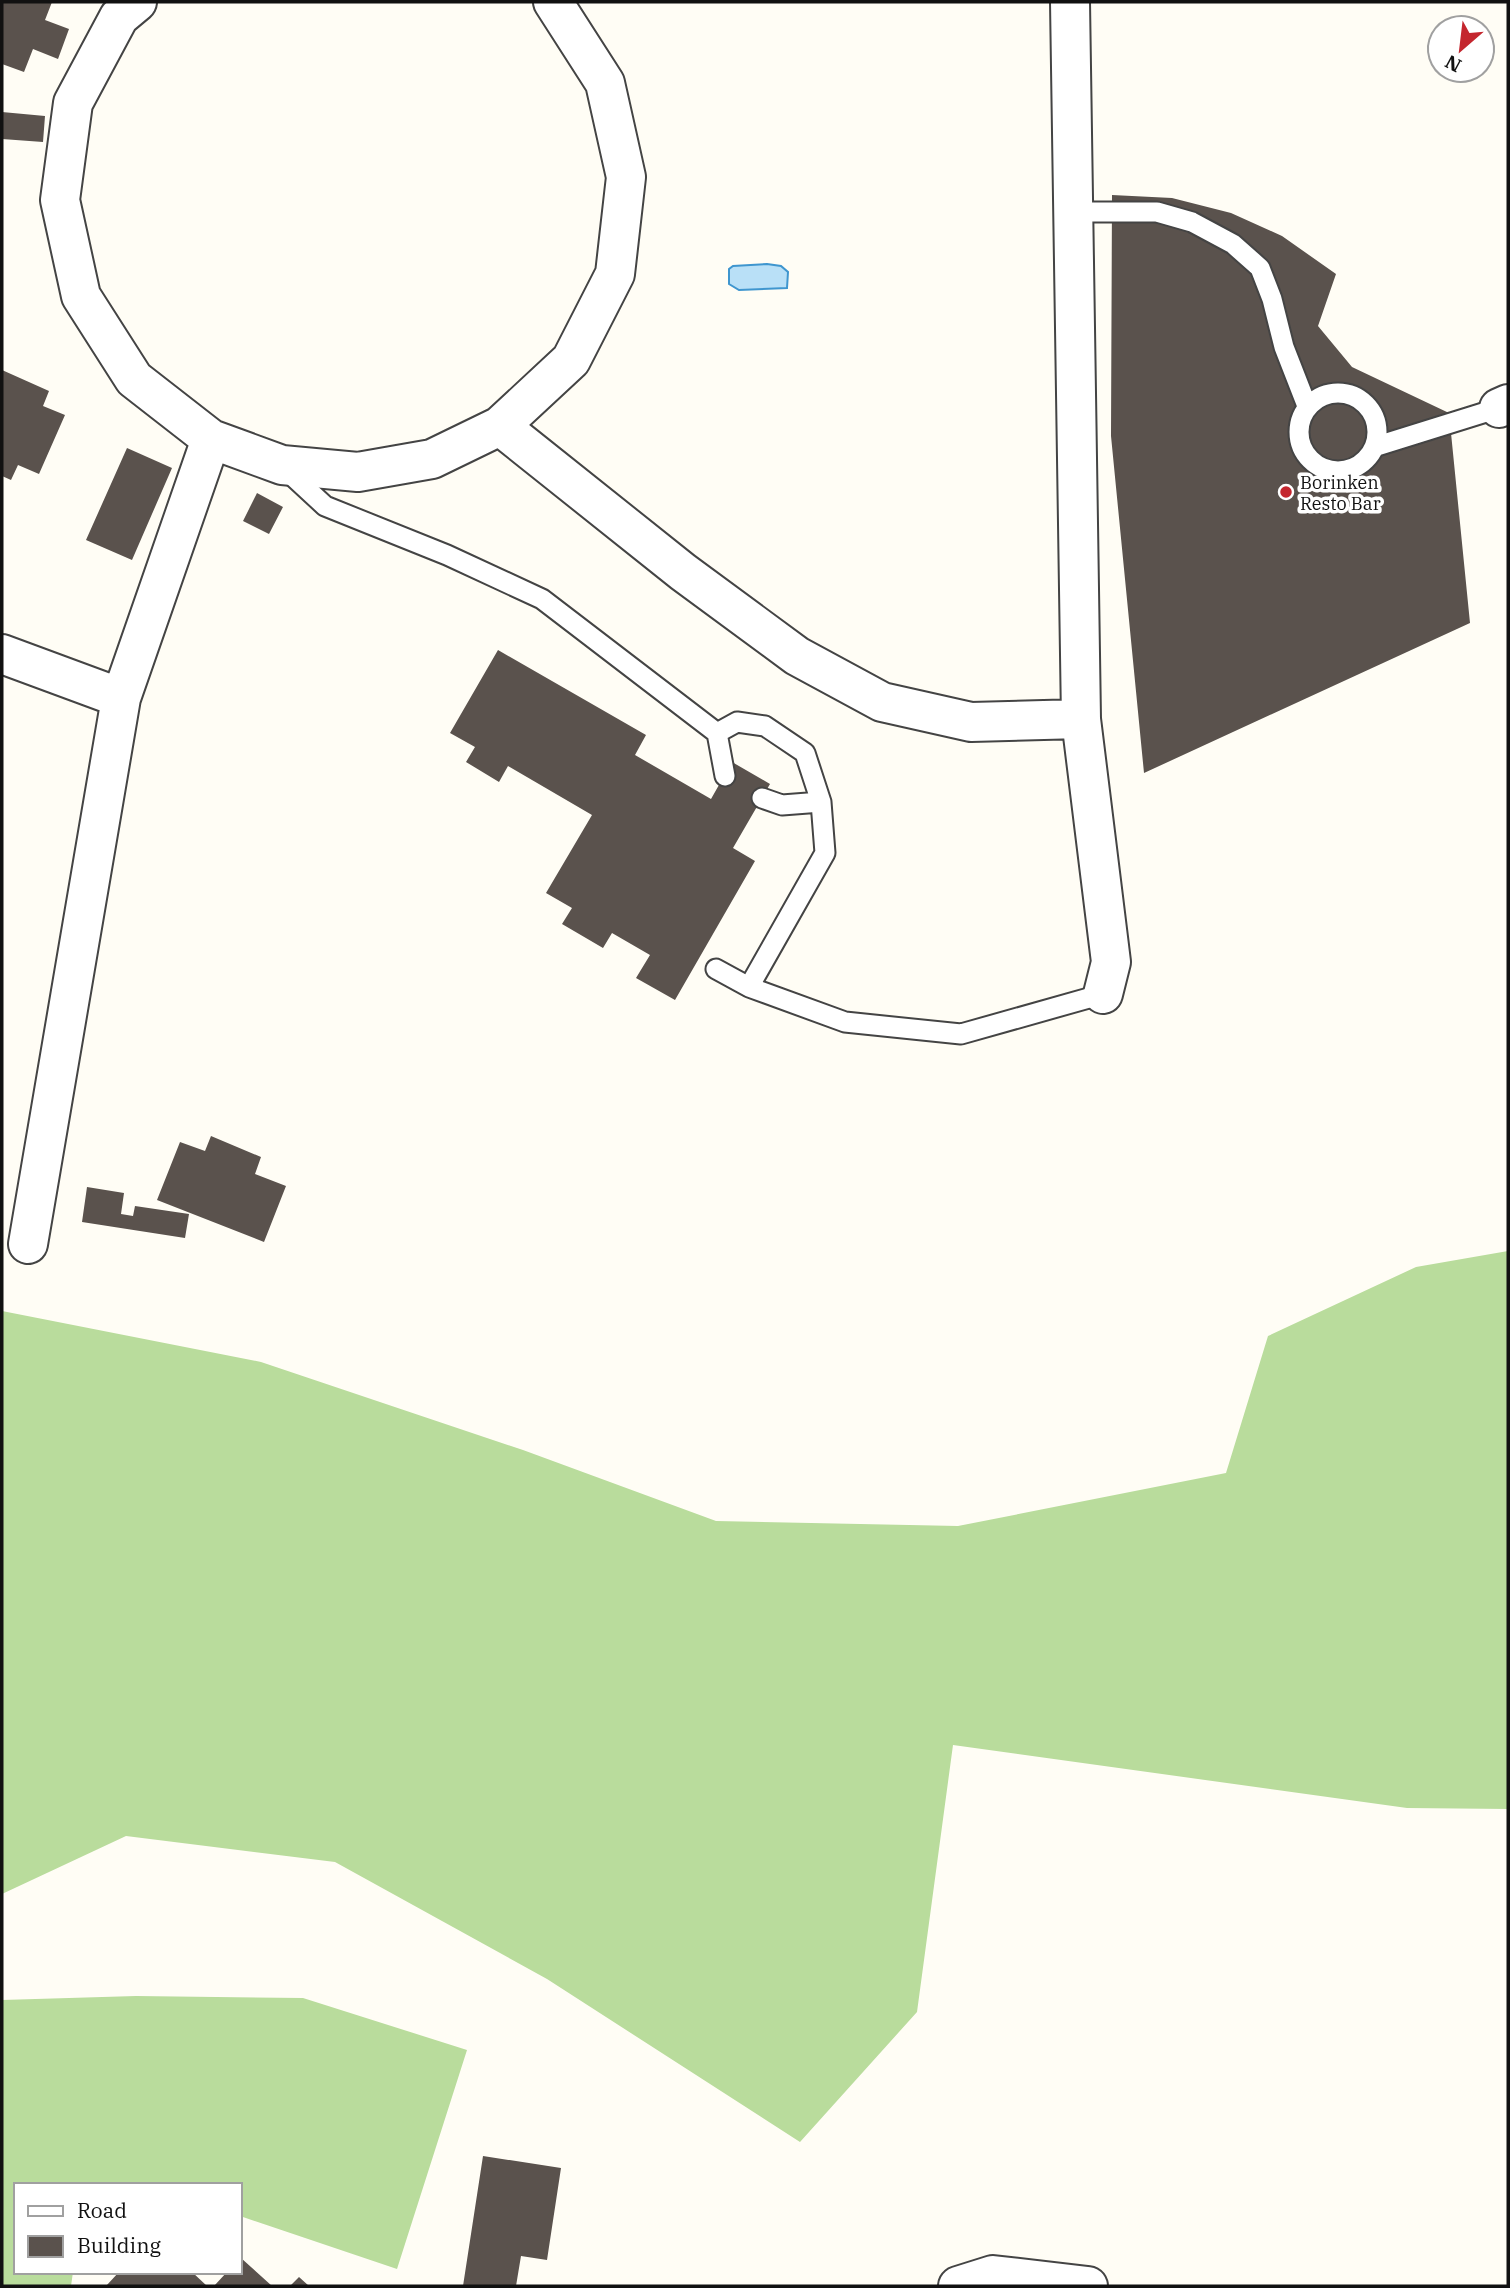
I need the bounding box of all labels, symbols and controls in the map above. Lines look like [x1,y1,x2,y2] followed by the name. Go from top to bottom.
[1426,14,1496,84] north arrow
[1441,50,1465,78] text: N
[1300,471,1381,515] place label: Borinken Resto Bar
[1278,484,1294,500] marker: Borinken Resto Bar
[14,2183,242,2274] legend
[77,2196,127,2224] text: Road
[77,2231,162,2259] text: Building

